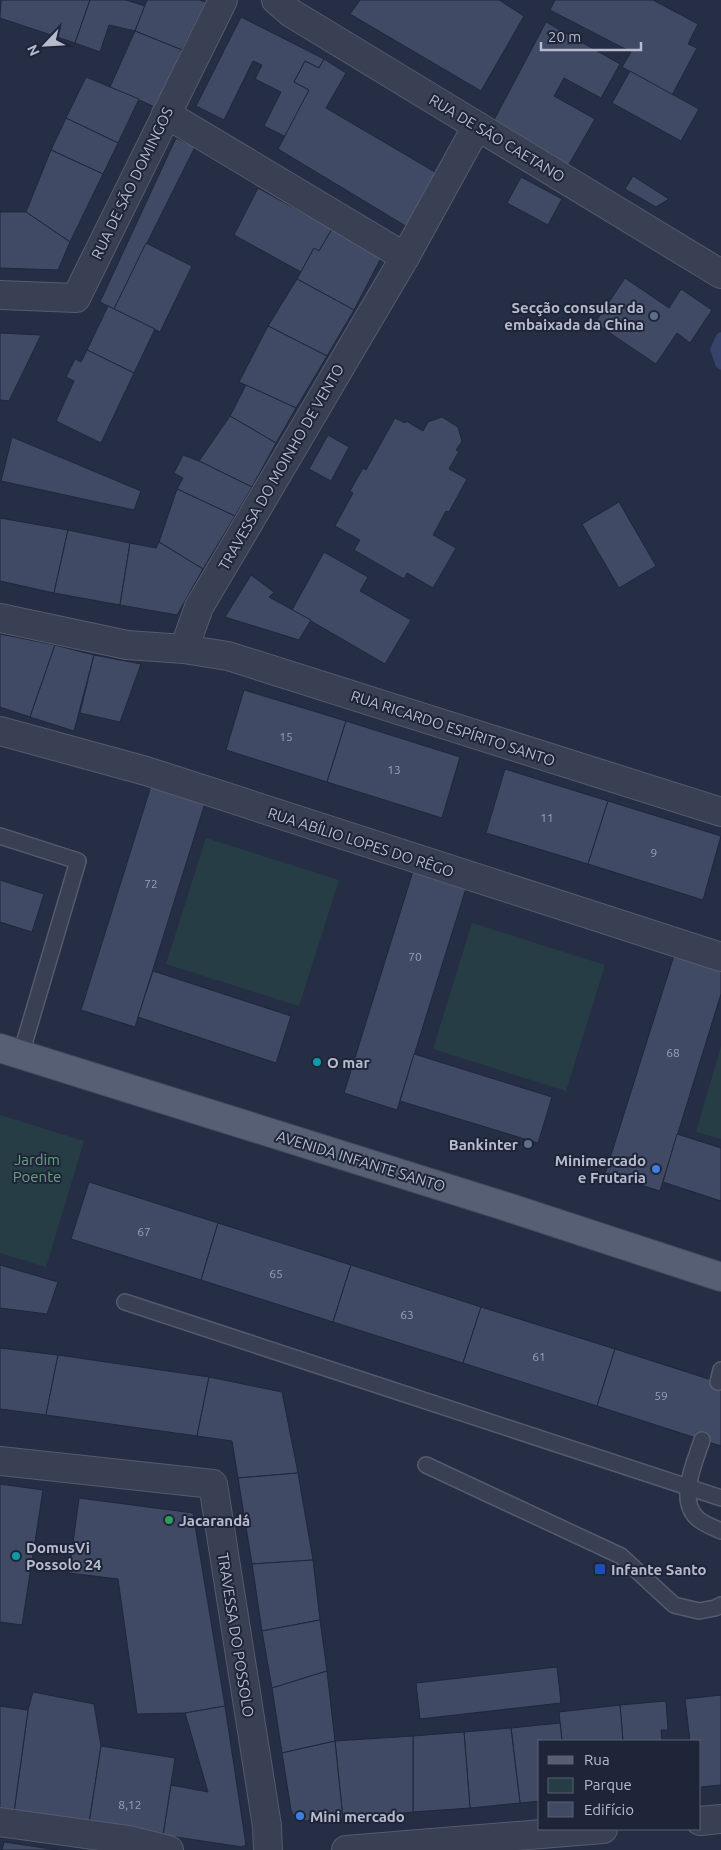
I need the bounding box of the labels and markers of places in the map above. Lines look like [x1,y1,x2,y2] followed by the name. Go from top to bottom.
[504,299,644,333] place label: Secção consular da embaixada da China
[648,310,660,322] marker: Secção consular da embaixada da China
[327,1054,370,1071] place label: O mar
[311,1056,323,1068] marker: O mar
[449,1136,519,1153] place label: Bankinter
[522,1138,534,1150] marker: Bankinter
[555,1152,646,1186] place label: Minimercado e Frutaria
[650,1163,662,1175] marker: Minimercado e Frutaria
[179,1512,250,1529] place label: Jacarandá
[163,1514,175,1526] marker: Jacarandá
[26,1539,102,1573] place label: DomusVi Possolo 24
[10,1550,22,1562] marker: DomusVi Possolo 24
[611,1561,707,1578] place label: Infante Santo
[593,1562,607,1576] marker: Infante Santo
[310,1808,405,1825] place label: Mini mercado
[294,1810,306,1822] marker: Mini mercado

